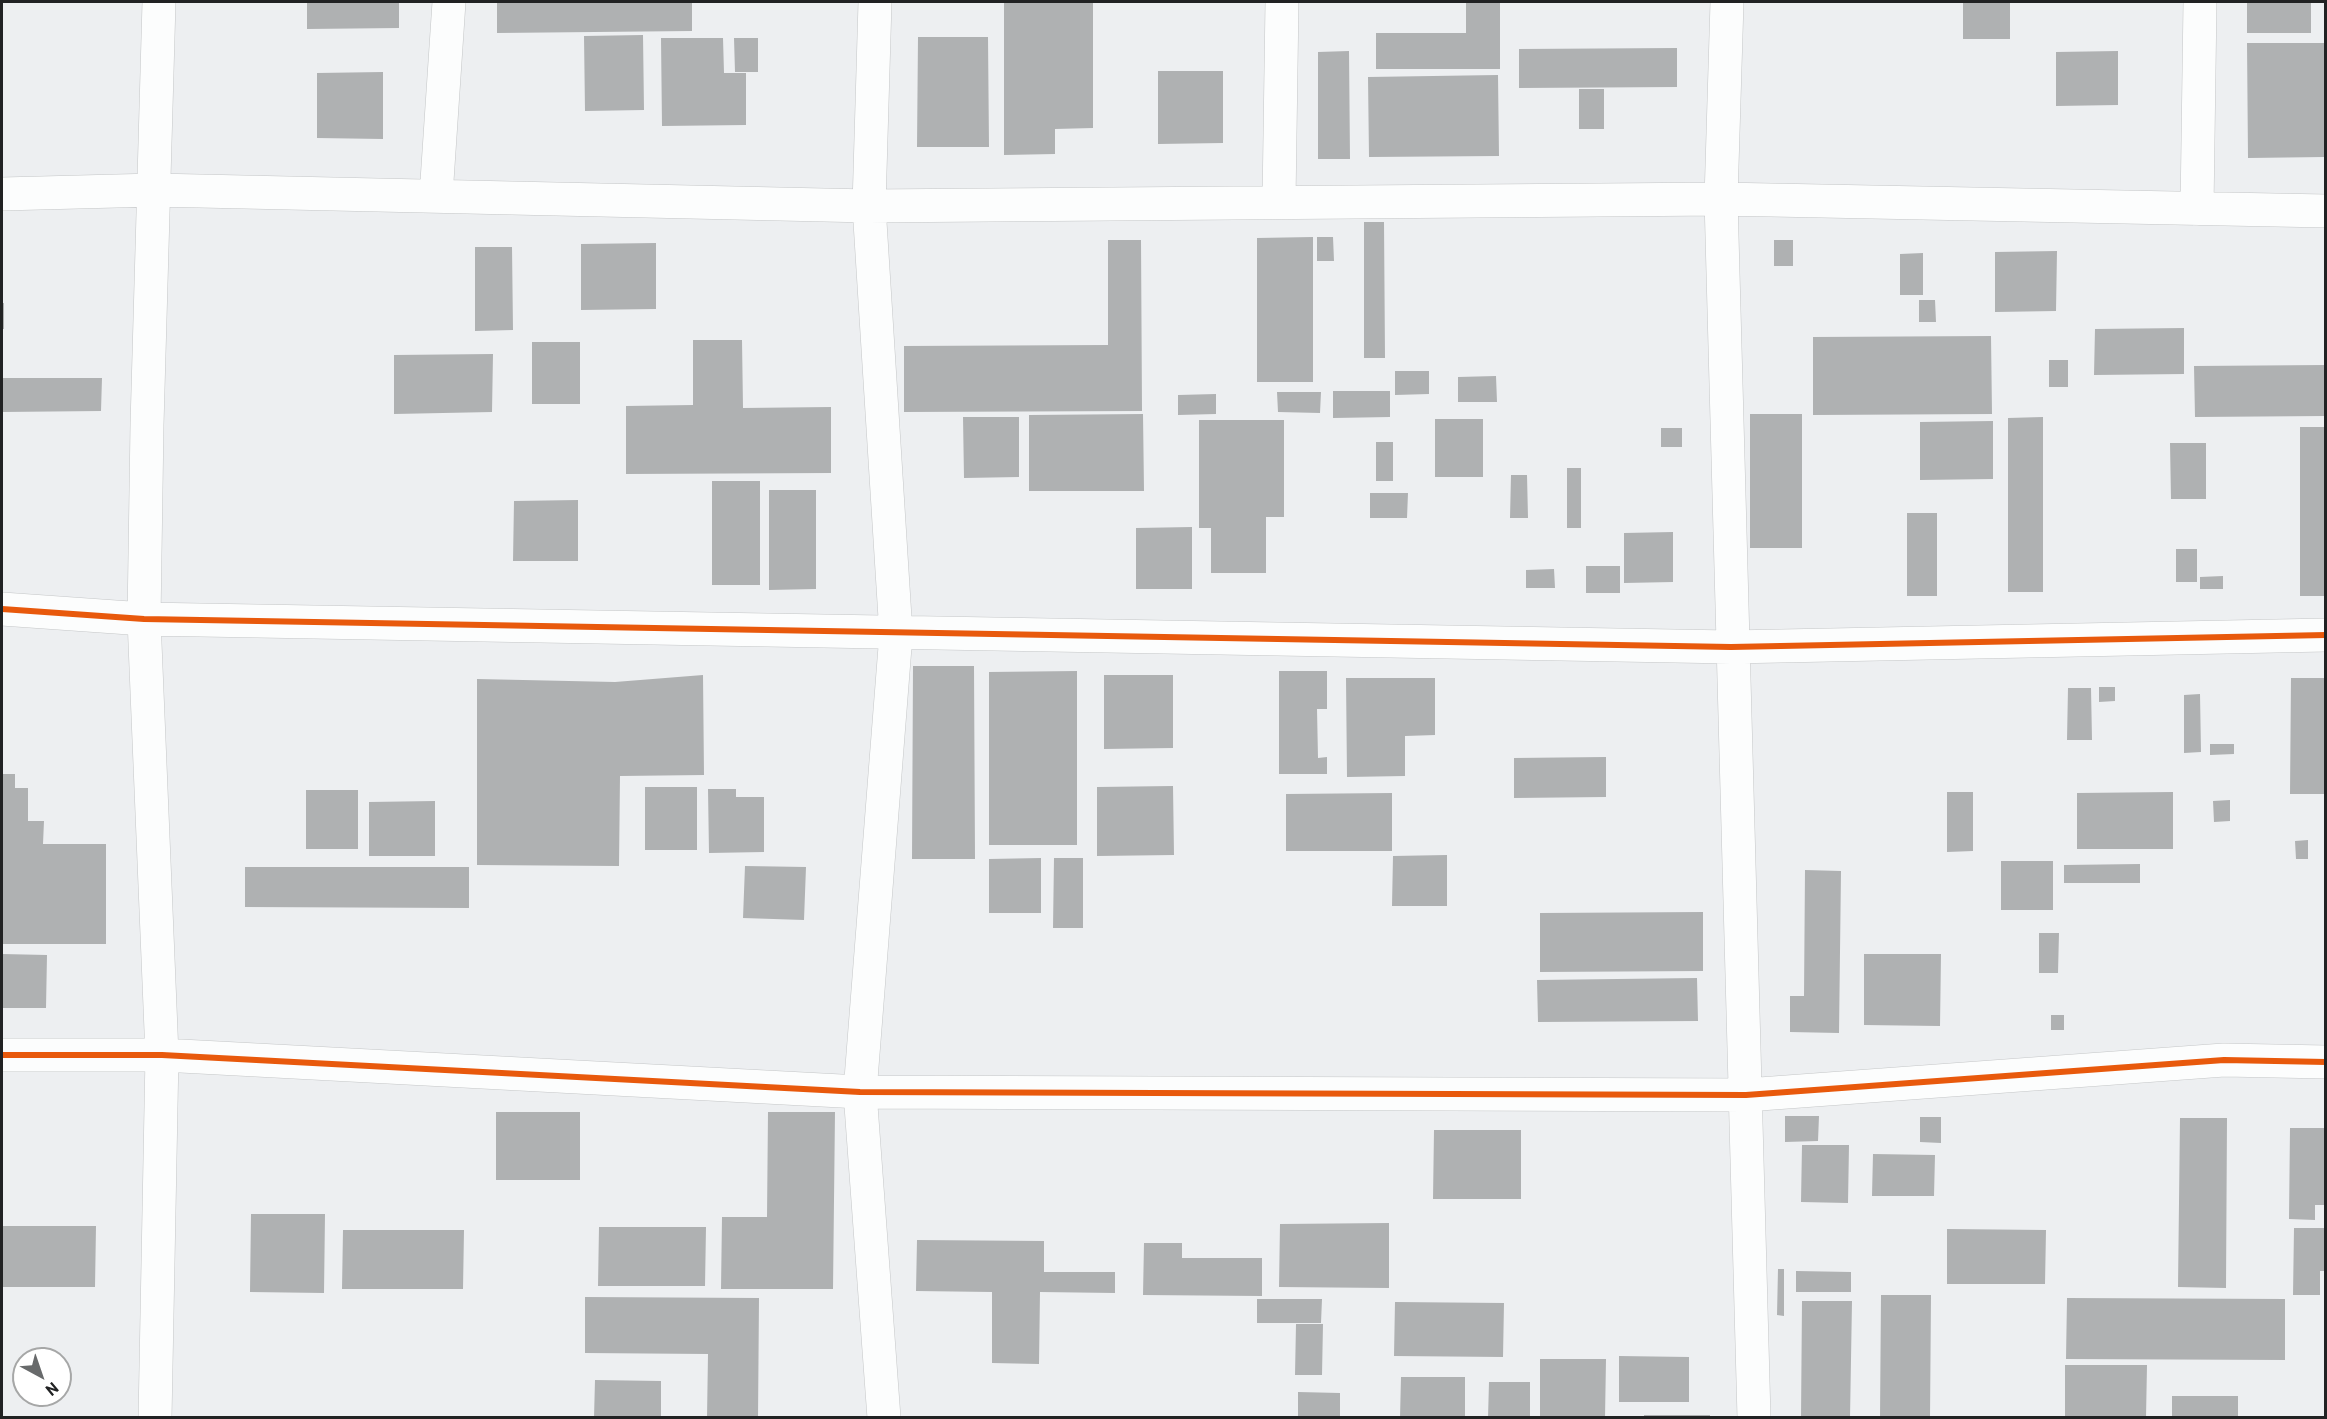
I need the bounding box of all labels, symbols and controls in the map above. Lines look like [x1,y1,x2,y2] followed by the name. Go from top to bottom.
[12,1347,72,1407] north arrow
[42,1379,63,1400] text: N

